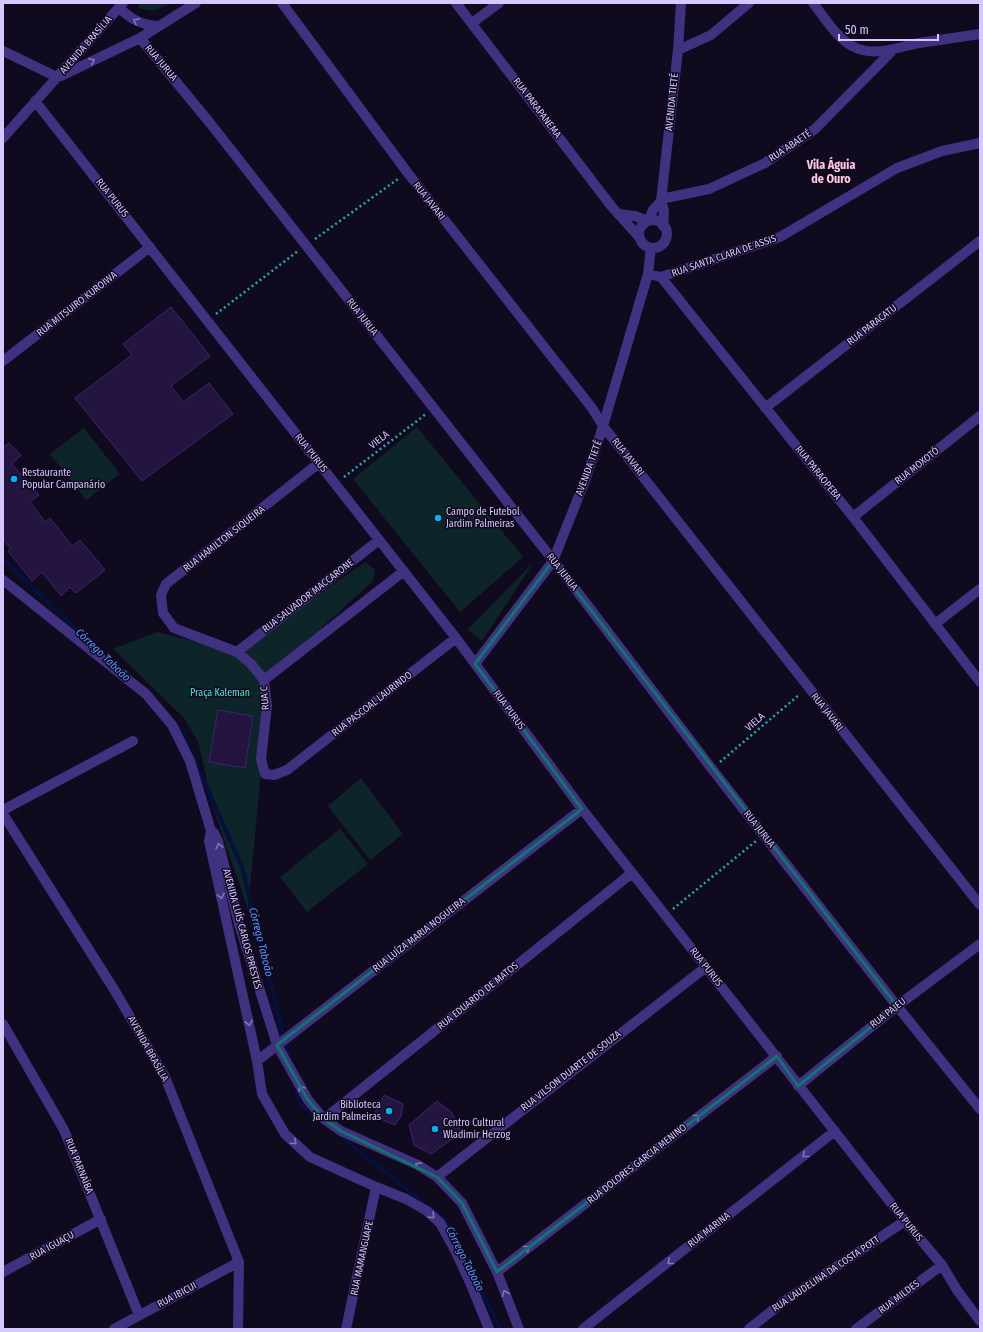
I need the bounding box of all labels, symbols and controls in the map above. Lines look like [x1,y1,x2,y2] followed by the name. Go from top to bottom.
[56,12,115,76] street label: AVENIDA BRASÍLIA
[839,16,938,42] scale bar
[133,18,140,25] one-way arrow
[845,23,869,37] text: 50 m
[142,42,180,84] street label: RUA JURUA
[88,58,96,66] one-way arrow
[662,72,681,132] street label: AVENIDA TIETÊ
[510,75,564,141] street label: RUA PARAPANEMA
[765,126,814,165] street label: RUA ABAETÉ
[806,156,855,186] district label: Vila Águia de Ouro
[93,176,131,220] street label: RUA PURUS
[410,180,448,222] street label: RUA JAVARI
[670,232,778,280] street label: RUA SANTA CLARA DE ASSIS
[34,269,120,339] street label: RUA MITSUIRO KUROIWA
[344,296,381,339] street label: RUA JURUA
[845,302,899,348] street label: RUA PARACATU
[367,428,392,452] street label: VIELA
[292,431,330,475] street label: RUA PURUS
[609,436,647,478] street label: RUA JAVARI
[572,438,605,497] street label: AVENIDA TIETÊ
[891,443,942,487] street label: RUA MOXOTÓ
[793,444,844,503] street label: RUA PARAOPEBA
[22,467,105,491] place label: Restaurante Popular Campanário
[9,474,19,484] marker: Restaurante Popular Campanário
[181,503,268,575] street label: RUA HAMILTON SIQUEIRA
[446,506,520,530] place label: Campo de Futebol Jardim Palmeiras
[433,513,443,523] marker: Campo de Futebol Jardim Palmeiras
[544,551,581,594] street label: RUA JURUA
[260,556,356,635] street label: RUA SALVADOR MACCARONE
[73,626,133,684] water label: Córrego Taboão
[330,669,414,739] street label: RUA PASCOAL LAURINDO
[258,686,272,710] street label: RUA C
[190,687,250,699] park label: Praça Kaleman
[491,688,527,732] street label: RUA PURUS
[808,691,846,733] street label: RUA JAVARI
[743,710,768,734] street label: VIELA
[741,808,778,851] street label: RUA JURUA
[216,843,224,850] one-way arrow
[220,867,266,991] street label: AVENIDA LUÍS CARLOS PRESTES
[217,893,225,899] one-way arrow
[369,893,468,975] street label: RUA LUÍZA MARIA NOGUEIRA
[246,906,276,978] water label: Córrego Taboão
[687,945,725,989] street label: RUA PURUS
[435,960,521,1032] street label: RUA EDUARDO DE MATOS
[868,995,908,1031] street label: RUA PAJEU
[125,1013,173,1084] street label: AVENIDA BRASÍLIA
[245,1020,253,1026] one-way arrow
[518,1028,624,1114] street label: RUA VILSON DUARTE DE SOUZA
[298,1085,305,1092] one-way arrow
[313,1099,381,1123] place label: Biblioteca Jardim Palmeiras
[384,1106,394,1116] marker: Biblioteca Jardim Palmeiras
[692,1115,699,1122] one-way arrow
[443,1117,510,1141] place label: Centro Cultural Wladimir Herzog
[585,1121,689,1207] street label: RUA DOLORES GARCIA MENINO
[430,1124,440,1134] marker: Centro Cultural Wladimir Herzog
[62,1136,98,1196] street label: RUA PARNAÍBA
[289,1137,297,1145] one-way arrow
[802,1151,809,1158] one-way arrow
[415,1163,422,1170] one-way arrow
[887,1200,925,1244] street label: RUA PURUS
[685,1209,733,1250] street label: RUA MARINA
[427,1211,435,1219] one-way arrow
[348,1219,376,1297] street label: RUA MAMANGUAPE
[443,1224,487,1294] water label: Córrego Taboão
[28,1229,76,1263] street label: RUA IGUAÇU
[770,1233,882,1314] street label: RUA LAUDELINA DA COSTA POTT
[523,1246,530,1253] one-way arrow
[667,1257,674,1264] one-way arrow
[876,1278,922,1316] street label: RUA MILDES
[155,1280,199,1310] street label: RUA IBICUI
[502,1289,510,1297] one-way arrow

